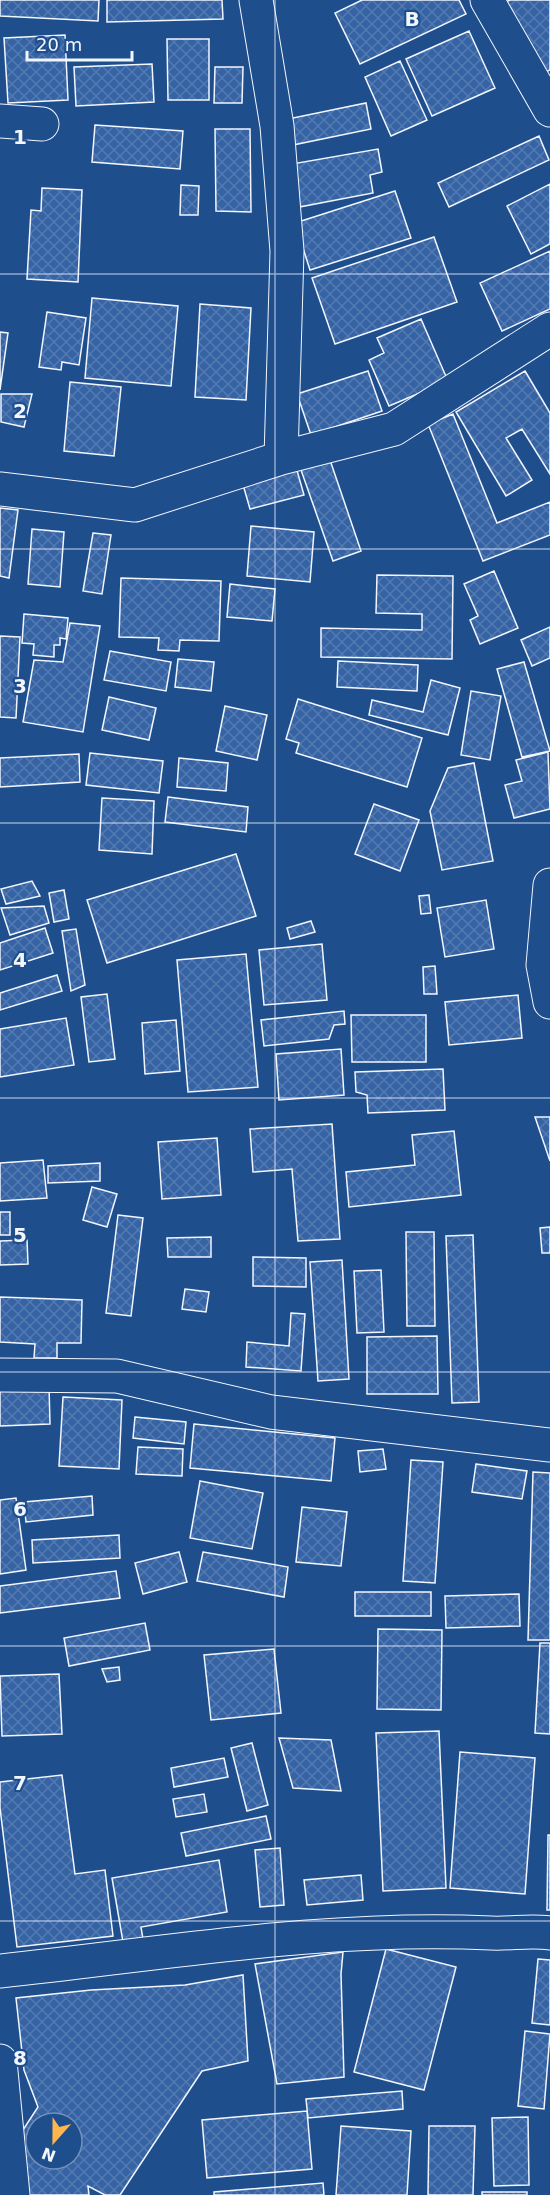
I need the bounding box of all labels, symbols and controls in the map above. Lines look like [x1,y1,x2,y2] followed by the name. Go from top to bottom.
[404,7,420,31] text: B
[27,24,132,62] scale bar
[36,34,82,55] text: 20 m
[13,125,27,149] text: 1
[13,399,27,423] text: 2
[13,674,27,698] text: 3
[13,948,27,972] text: 4
[13,1223,27,1247] text: 5
[13,1497,27,1521] text: 6
[13,1771,27,1795] text: 7
[13,2046,27,2070] text: 8
[24,2111,84,2171] north arrow
[39,2143,58,2166] text: N

